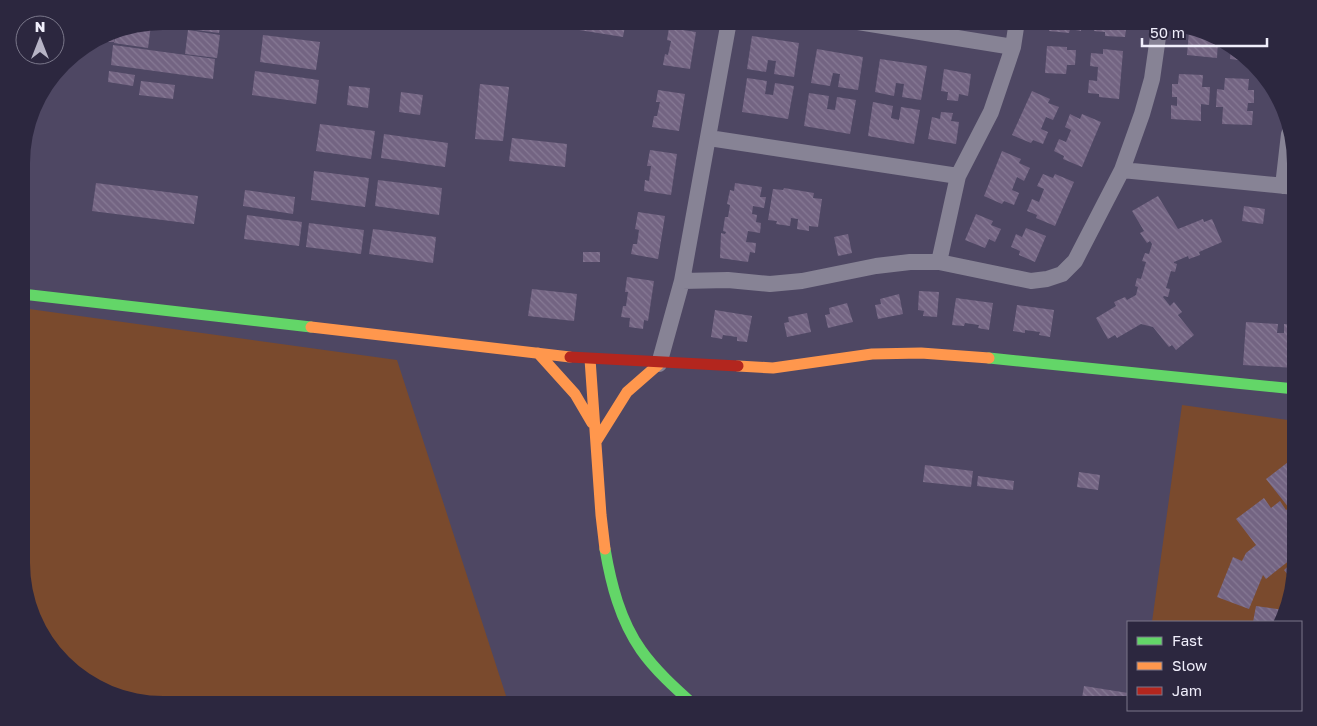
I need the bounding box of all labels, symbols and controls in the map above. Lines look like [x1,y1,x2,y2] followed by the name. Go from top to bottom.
[15,15,65,65] north arrow
[1142,15,1267,47] scale bar
[35,18,45,35] text: N
[1150,23,1185,41] text: 50 m
[1127,621,1302,711] legend
[1172,631,1203,649] text: Fast
[1172,656,1207,674] text: Slow
[1172,681,1202,699] text: Jam

